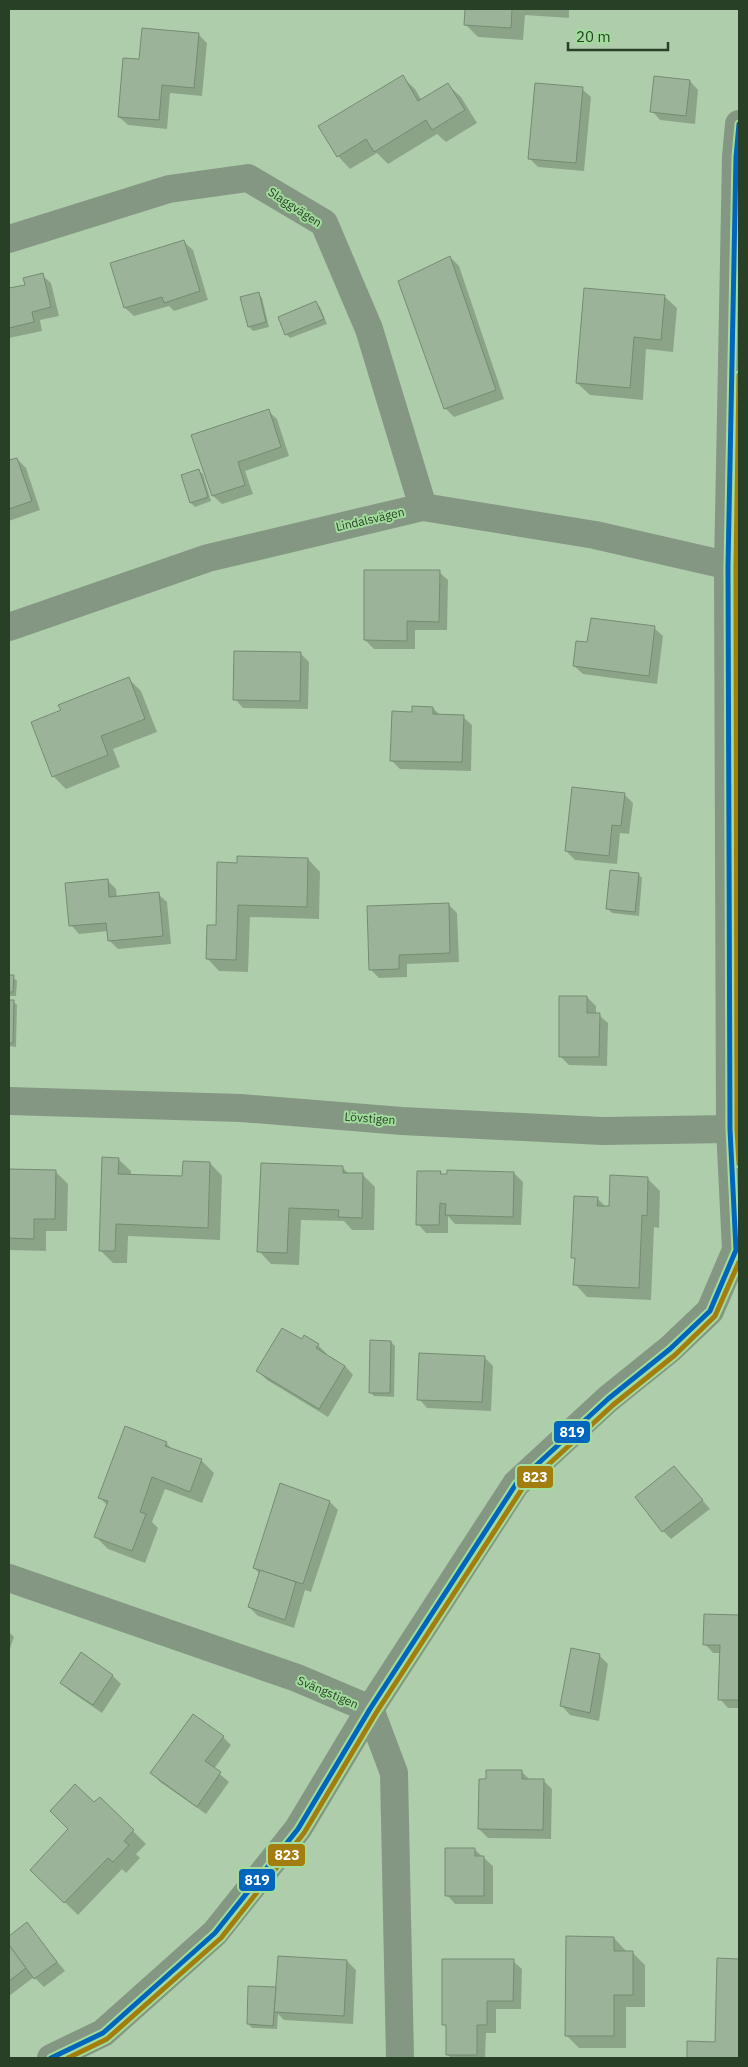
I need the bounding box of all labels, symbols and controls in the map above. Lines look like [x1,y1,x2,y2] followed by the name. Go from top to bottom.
[568,20,668,52] scale bar
[576,27,611,46] text: 20 m
[265,184,325,230] street label: Slaggvägen
[334,504,406,534] street label: Lindalsvägen
[344,1109,396,1127] street label: Lövstigen
[553,1420,591,1444] line badge: 819
[559,1423,585,1441] text: 819
[516,1465,554,1489] line badge: 823
[522,1468,548,1486] text: 823
[295,1672,361,1712] street label: Svängstigen
[267,1843,306,1867] line badge: 823
[274,1846,300,1864] text: 823
[238,1868,276,1892] line badge: 819
[244,1871,270,1889] text: 819

